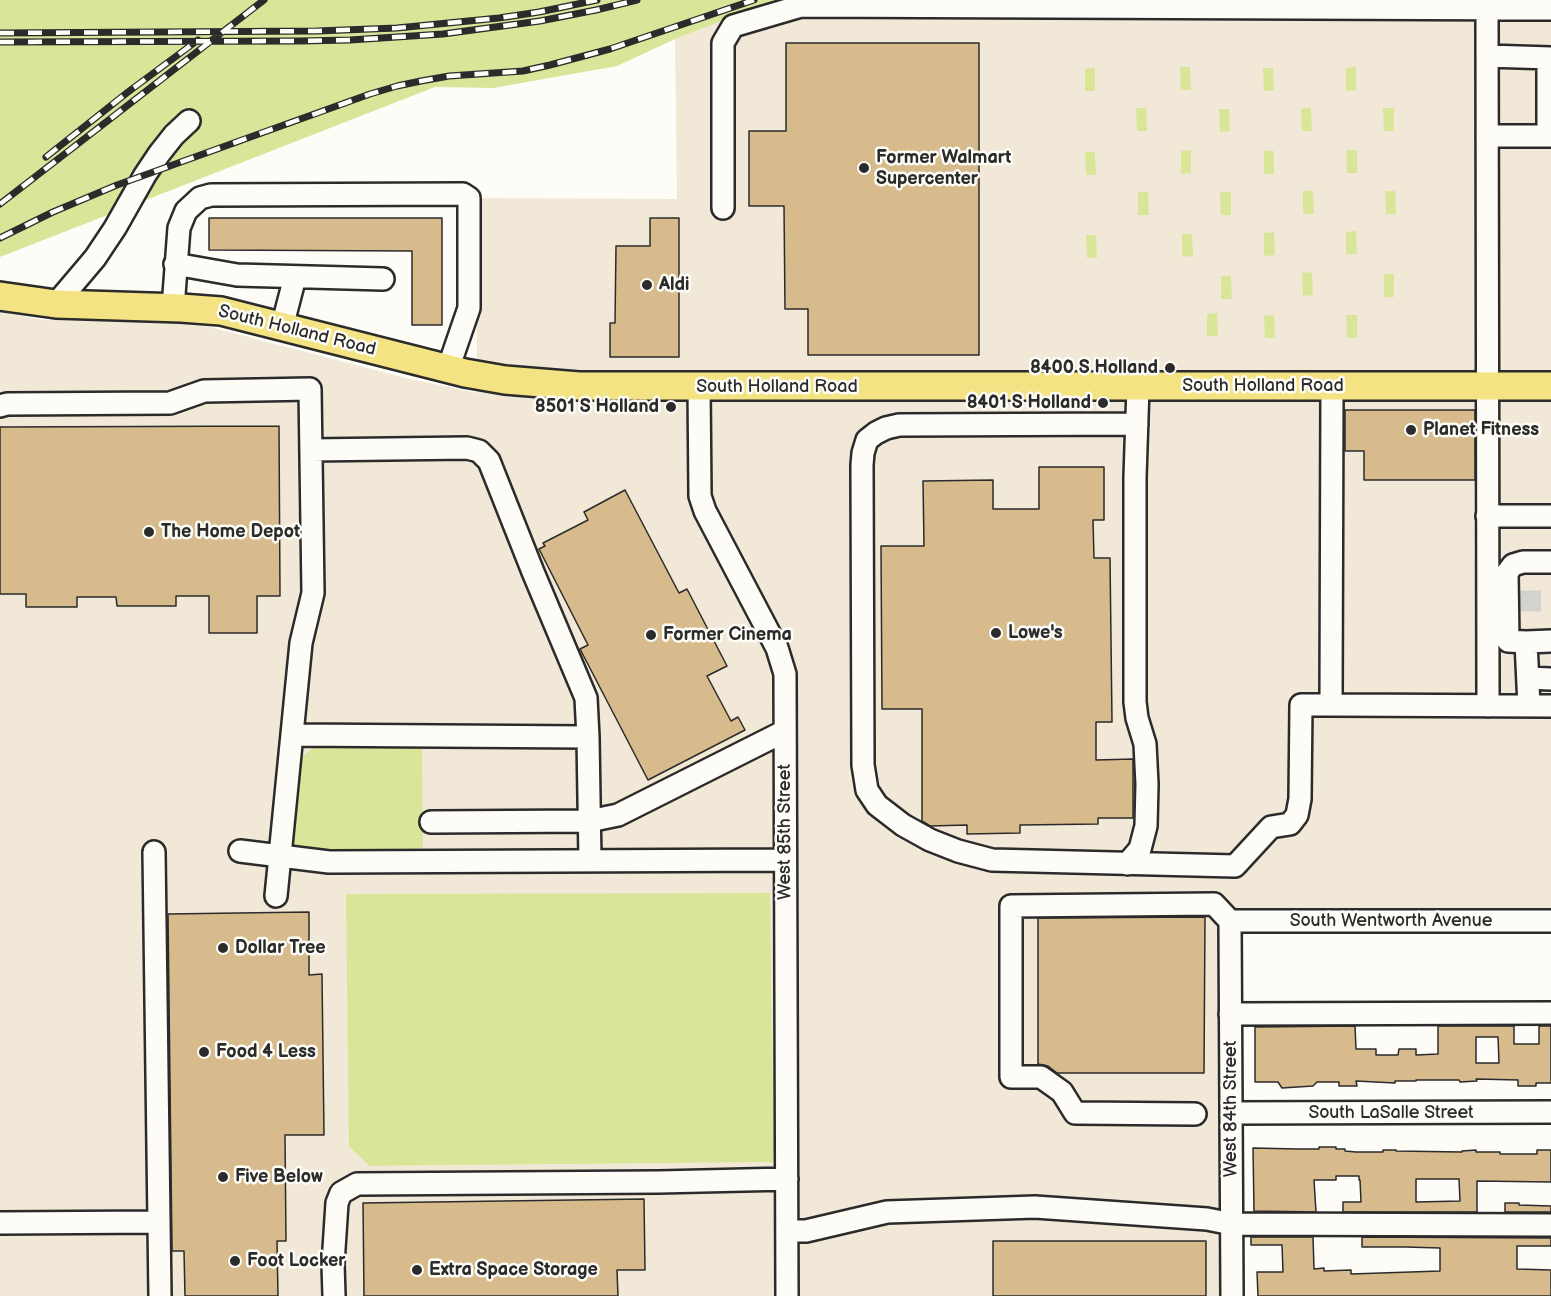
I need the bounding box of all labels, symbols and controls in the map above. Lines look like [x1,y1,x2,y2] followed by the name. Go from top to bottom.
[876,147,1011,190] place label: Former Walmart Supercenter
[857,161,871,175] marker: Former Walmart Supercenter
[659,274,689,296] place label: Aldi
[640,278,654,292] marker: Aldi
[216,301,378,361] street label: South Holland Road
[1030,357,1158,379] place label: 8400 S Holland
[1163,361,1177,375] marker: 8400 S Holland
[1182,375,1344,397] street label: South Holland Road
[696,376,858,398] street label: South Holland Road
[967,392,1091,414] place label: 8401 S Holland
[535,396,659,418] place label: 8501 S Holland
[1096,396,1110,410] marker: 8401 S Holland
[664,400,678,414] marker: 8501 S Holland
[1423,419,1539,441] place label: Planet Fitness
[1404,423,1418,437] marker: Planet Fitness
[161,521,300,543] place label: The Home Depot
[142,525,156,539] marker: The Home Depot
[1008,622,1062,644] place label: Lowe's
[663,624,792,646] place label: Former Cinema
[989,626,1003,640] marker: Lowe's
[644,628,658,642] marker: Former Cinema
[774,764,796,900] street label: West 85th Street
[1290,910,1492,932] street label: South Wentworth Avenue
[235,937,326,959] place label: Dollar Tree
[216,941,230,955] marker: Dollar Tree
[216,1041,316,1063] place label: Food 4 Less
[1220,1041,1242,1177] street label: West 84th Street
[197,1045,211,1059] marker: Food 4 Less
[1308,1102,1474,1124] street label: South LaSalle Street
[235,1166,323,1188] place label: Five Below
[216,1170,230,1184] marker: Five Below
[247,1250,346,1272] place label: Foot Locker
[228,1254,242,1268] marker: Foot Locker
[429,1259,598,1281] place label: Extra Space Storage
[410,1263,424,1277] marker: Extra Space Storage

